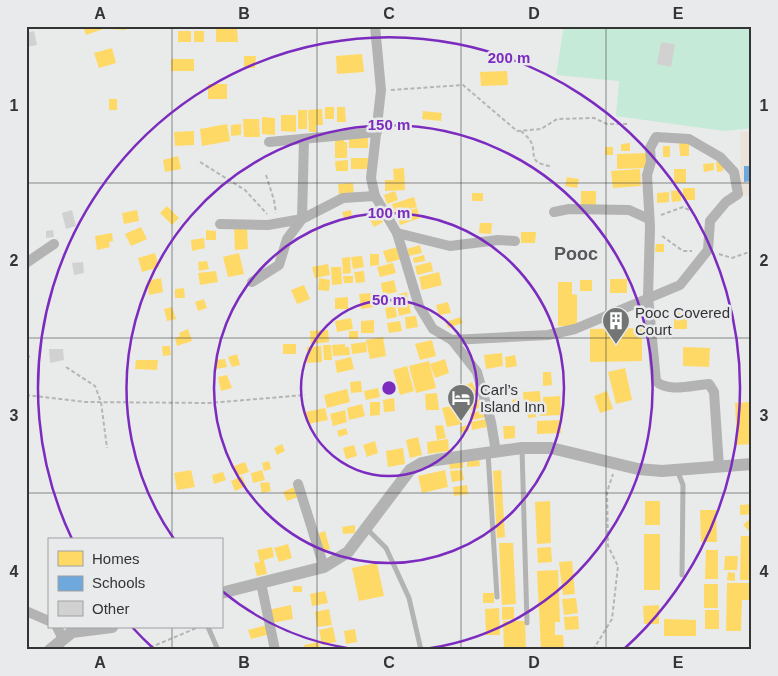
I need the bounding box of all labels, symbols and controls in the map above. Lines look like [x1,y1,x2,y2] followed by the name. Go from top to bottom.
[94,5,106,22] text: A
[238,5,250,22] text: B
[383,5,395,22] text: C
[528,5,540,22] text: D
[673,5,684,22] text: E
[488,49,530,66] text: 200 m
[10,97,19,114] text: 1
[760,97,769,114] text: 1
[368,116,410,133] text: 150 m
[368,204,410,221] text: 100 m
[554,244,598,264] district label: Pooc
[10,252,19,269] text: 2
[760,252,769,269] text: 2
[372,291,406,308] text: 50 m
[635,304,730,338] place label: Pooc Covered Court
[601,306,631,345] building icon: Pooc Covered Court
[380,379,398,397] centre of rings
[480,381,545,415] place label: Carl’s Island Inn
[446,383,476,422] hotel icon: Carl’s Island Inn
[10,407,19,424] text: 3
[760,407,769,424] text: 3
[48,538,222,628] legend
[92,550,140,567] text: Homes
[10,563,19,580] text: 4
[760,563,769,580] text: 4
[92,574,145,591] text: Schools
[92,600,130,617] text: Other
[94,654,106,671] text: A
[238,654,250,671] text: B
[383,654,395,671] text: C
[528,654,540,671] text: D
[673,654,684,671] text: E

